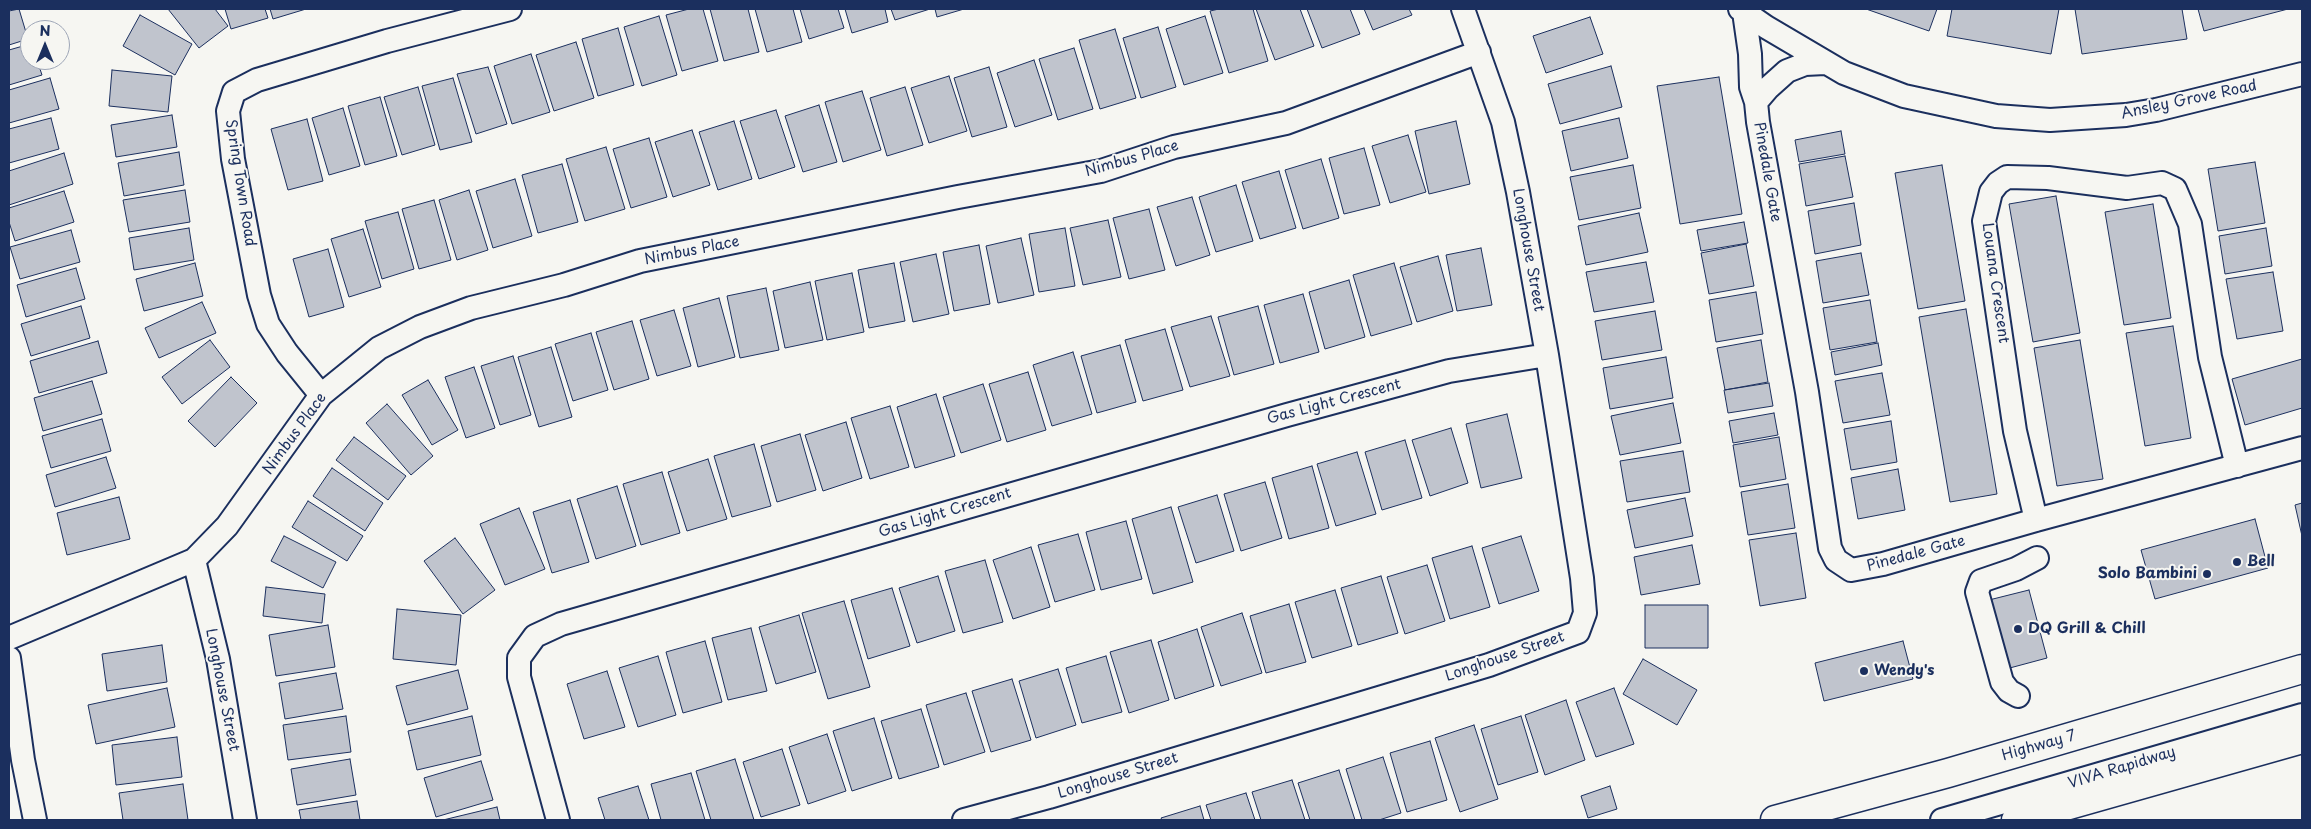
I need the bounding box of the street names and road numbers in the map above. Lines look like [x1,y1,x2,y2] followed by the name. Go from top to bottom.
[2119,77,2259,123] street label: Ansley Grove Road
[221,118,259,248] street label: Spring Town Road
[1749,121,1785,223] street label: Pinedale Gate
[1083,137,1181,181] street label: Nimbus Place
[1508,187,1548,313] street label: Longhouse Street
[1978,222,2012,344] street label: Louana Crescent
[643,233,741,269] street label: Nimbus Place
[1265,375,1403,429] street label: Gas Light Crescent
[259,390,331,478] street label: Nimbus Place
[876,484,1014,542] street label: Gas Light Crescent
[1865,532,1967,576] street label: Pinedale Gate
[201,627,243,753] street label: Longhouse Street
[1443,628,1567,686] street label: Longhouse Street
[2000,727,2078,765] street label: Highway 7
[2066,743,2178,793] street label: VIVA Rapidway
[1056,749,1180,803] street label: Longhouse Street

